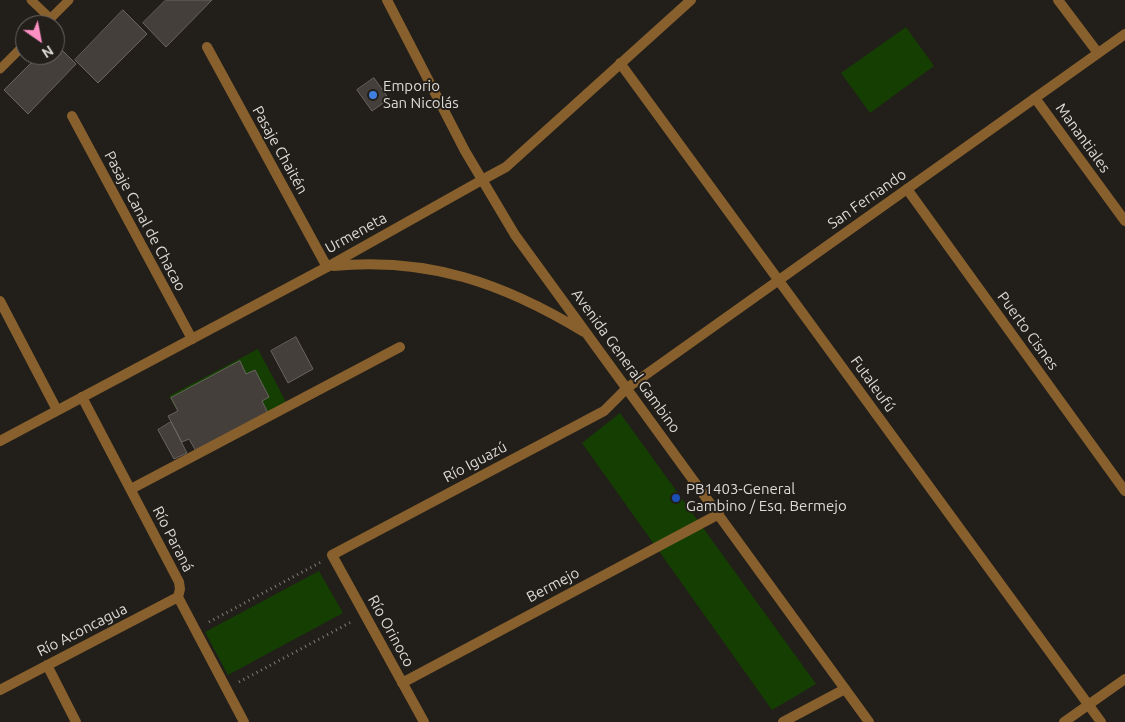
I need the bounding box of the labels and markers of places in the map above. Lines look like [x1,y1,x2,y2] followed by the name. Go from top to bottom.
[383,77,459,112] place label: Emporio San Nicolás
[367,89,379,101] marker: Emporio San Nicolás
[686,480,847,515] place label: PB1403-General Gambino / Esq. Bermejo
[670,492,682,504] marker: PB1403-General Gambino / Esq. Bermejo

